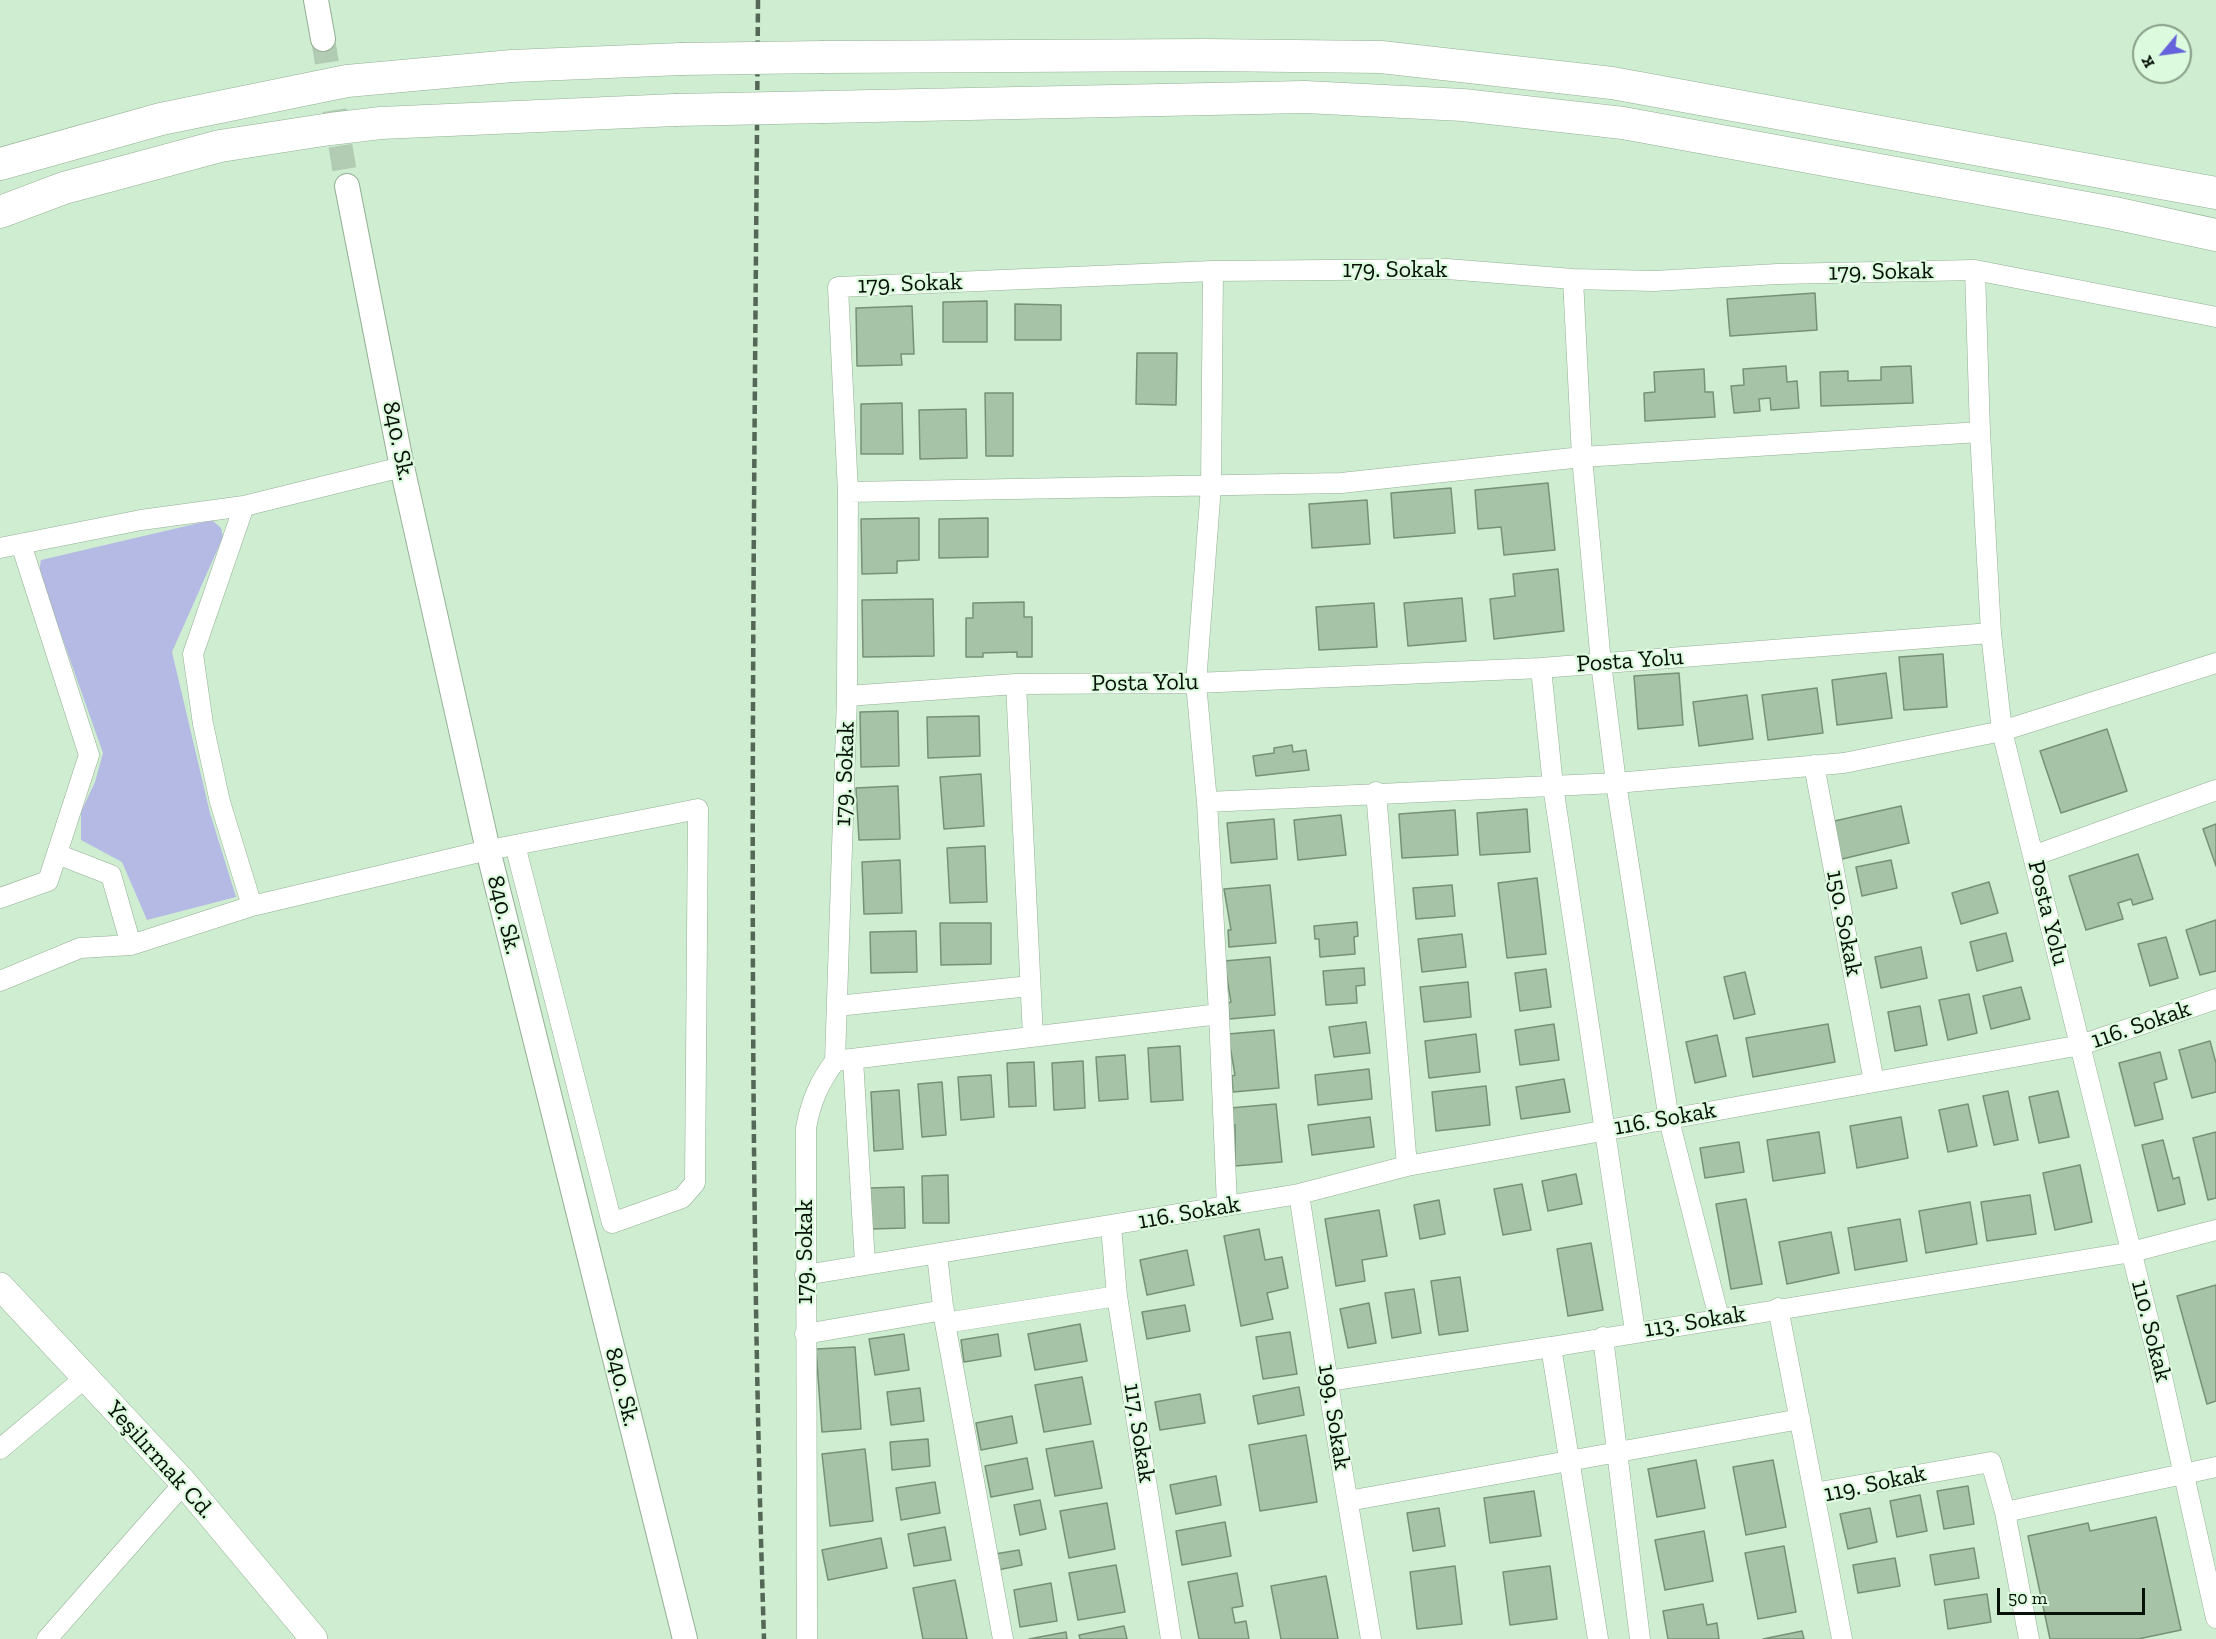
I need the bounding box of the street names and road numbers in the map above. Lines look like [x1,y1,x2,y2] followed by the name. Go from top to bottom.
[1342,256,1448,284] street label: 179. Sokak
[1828,257,1934,287] street label: 179. Sokak
[857,268,963,300] street label: 179. Sokak
[376,399,420,483] street label: 840. Sk.
[1576,643,1684,679] street label: Posta Yolu
[1091,668,1199,698] street label: Posta Yolu
[829,721,861,827] street label: 179. Sokak
[2021,858,2075,968] street label: Posta Yolu
[1820,868,1868,978] street label: 150. Sokak
[480,873,528,957] street label: 840. Sk.
[2088,995,2194,1055] street label: 116. Sokak
[1612,1096,1718,1142] street label: 116. Sokak
[1136,1190,1242,1236] street label: 116. Sokak
[791,1199,819,1305] street label: 179. Sokak
[2124,1277,2178,1385] street label: 110. Sokak
[1642,1300,1748,1344] street label: 113. Sokak
[598,1345,646,1429] street label: 840. Sk.
[1311,1362,1357,1472] street label: 199. Sokak
[1117,1381,1161,1485] street label: 117. Sokak
[100,1395,220,1525] street label: Yeşilırmak Cd.
[1821,1459,1929,1509] street label: 119. Sokak

